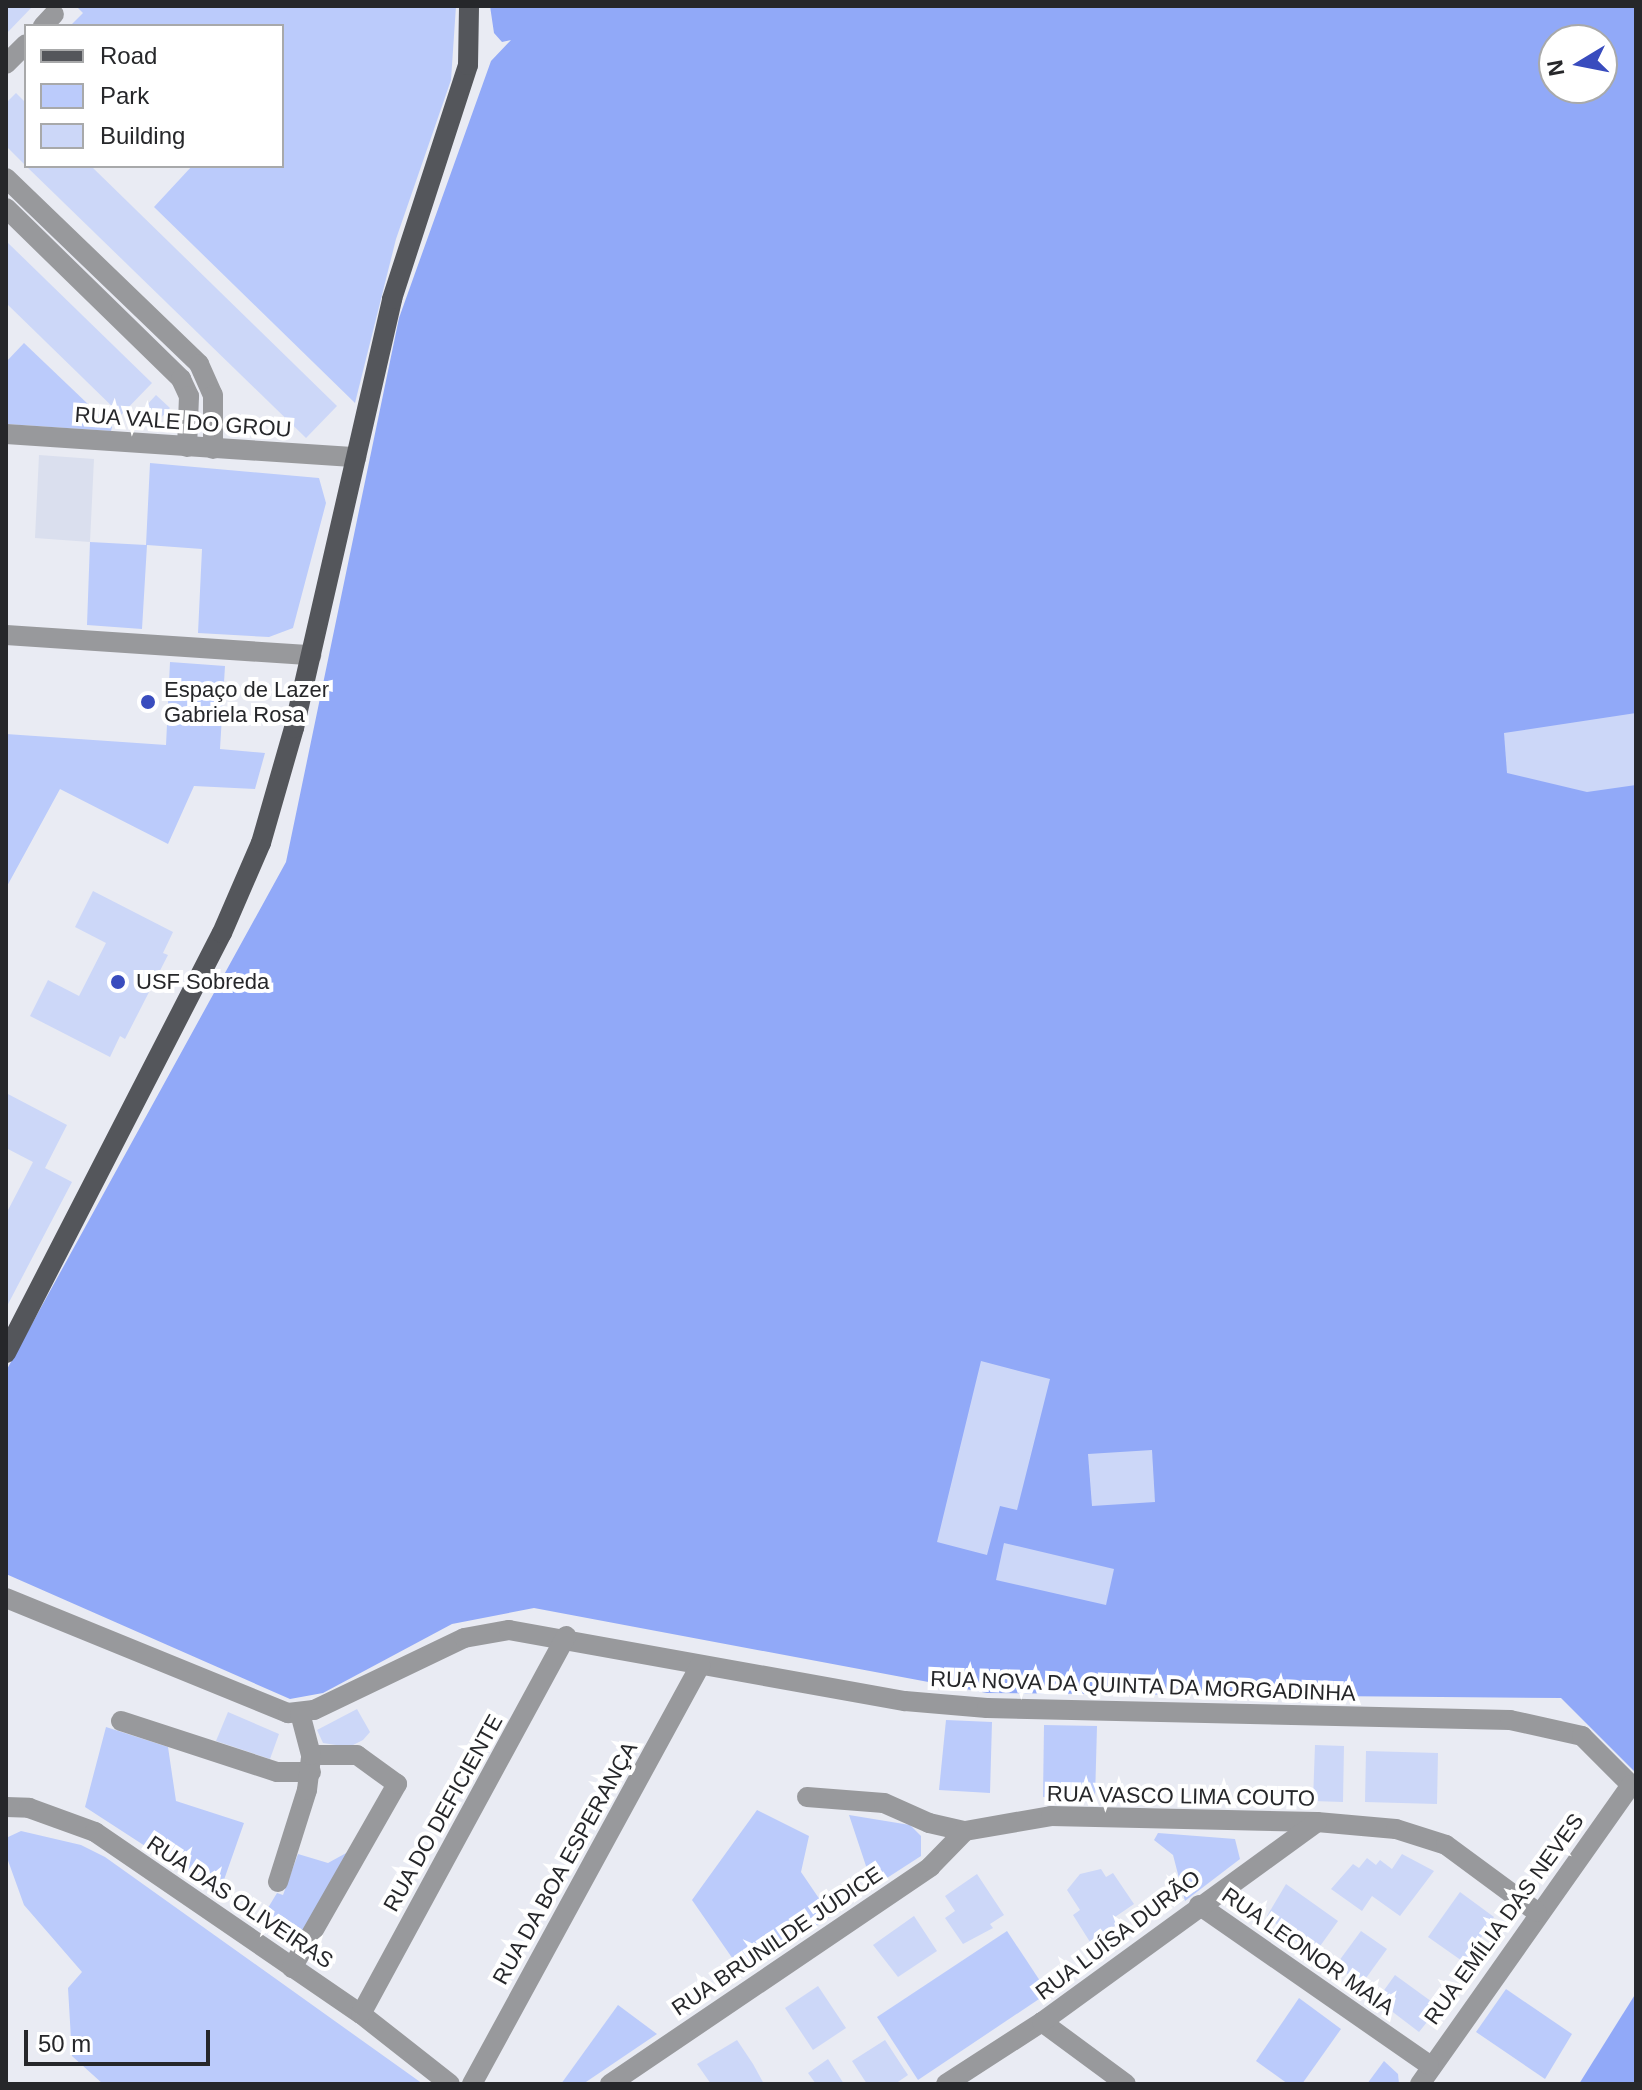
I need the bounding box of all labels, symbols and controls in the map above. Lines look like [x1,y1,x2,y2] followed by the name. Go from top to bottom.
[24,24,284,168] legend
[1538,24,1618,104] north arrow
[100,42,157,69] text: Road
[1542,58,1570,78] text: N
[100,82,149,109] text: Park
[100,122,185,149] text: Building
[73,401,293,443] street label: RUA VALE DO GROU
[164,676,329,728] place label: Espaço de Lazer Gabriela Rosa
[139,693,157,711] marker: Espaço de Lazer Gabriela Rosa
[136,969,269,995] place label: USF Sobreda
[107,971,129,993] marker: USF Sobreda
[927,1665,1359,1707] street label: RUA NOVA DA QUINTA DA MORGADINHA
[378,1709,508,1917] street label: RUA DO DEFICIENTE
[486,1735,644,1991] street label: RUA DA BOA ESPERANÇA
[1046,1780,1316,1812] street label: RUA VASCO LIMA COUTO
[1418,1807,1590,2031] street label: RUA EMÍLIA DAS NEVES
[141,1830,339,1974] street label: RUA DAS OLIVEIRAS
[666,1860,888,2022] street label: RUA BRUNILDE JÚDICE
[1030,1864,1206,2006] street label: RUA LUÍSA DURÃO
[1216,1881,1400,2021] street label: RUA LEONOR MAIA
[28,2014,214,2064] scale bar
[38,2030,91,2057] text: 50 m

